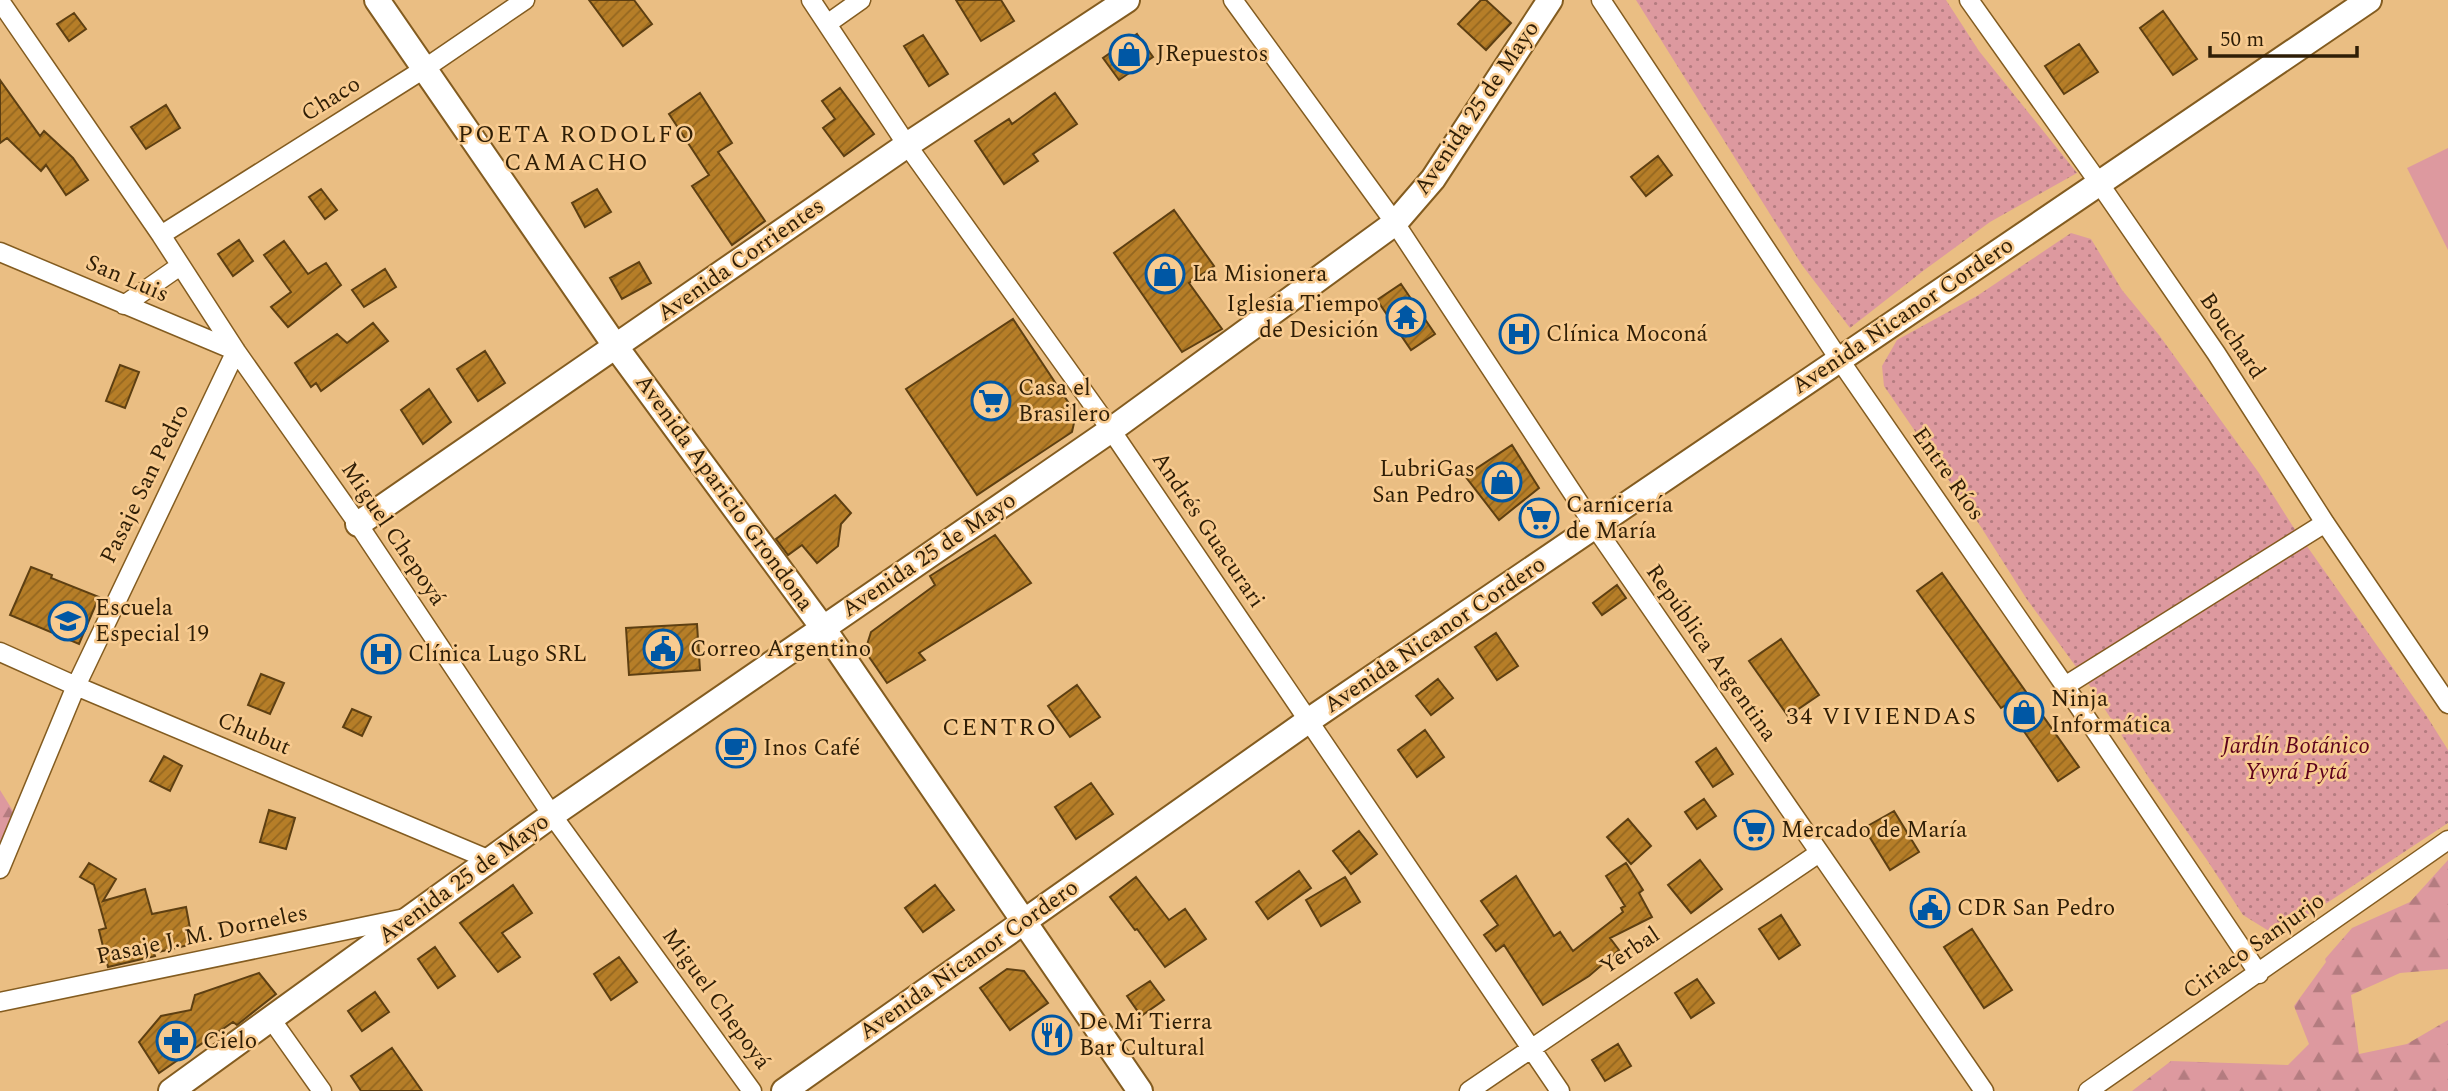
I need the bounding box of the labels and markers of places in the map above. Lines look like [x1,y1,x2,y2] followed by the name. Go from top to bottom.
[1108,33,1150,75] shop icon: JRepuestos
[1156,37,1268,72] place label: JRepuestos
[1144,253,1186,295] shop icon: La Misionera
[1192,257,1327,292] place label: La Misionera
[1226,287,1379,348] place label: Iglesia Tiempo de Desición
[1385,296,1427,338] temple icon: Iglesia Tiempo de Desición
[1498,313,1540,355] hospital icon: Clínica Moconá
[1546,317,1708,352] place label: Clínica Moconá
[1018,371,1110,432] place label: Casa el Brasilero
[970,380,1012,422] supermarket icon: Casa el Brasilero
[1372,452,1475,513] place label: LubriGas San Pedro
[1481,461,1523,503] shop icon: LubriGas San Pedro
[1566,488,1673,549] place label: Carnicería de María
[1518,497,1560,539] supermarket icon: Carnicería de María
[95,591,209,652] place label: Escuela Especial 19
[47,600,89,642] school or university icon: Escuela Especial 19
[642,628,684,670] public building icon: Correo Argentino
[690,632,871,667] place label: Correo Argentino
[360,633,402,675] hospital icon: Clínica Lugo SRL
[408,637,587,672] place label: Clínica Lugo SRL
[2051,682,2171,743] place label: Ninja Informática
[2003,691,2045,733] shop icon: Ninja Informática
[715,727,757,769] cafe icon: Inos Café
[763,731,860,766] place label: Inos Café
[1733,809,1775,851] supermarket icon: Mercado de María
[1781,813,1967,848] place label: Mercado de María
[1909,887,1951,929] public building icon: CDR San Pedro
[1957,891,2115,926] place label: CDR San Pedro
[1079,1005,1212,1066] place label: De Mi Tierra Bar Cultural
[1031,1014,1073,1056] restaurant icon: De Mi Tierra Bar Cultural
[155,1020,197,1062] pharmacy icon: Cielo
[203,1024,257,1059] place label: Cielo

